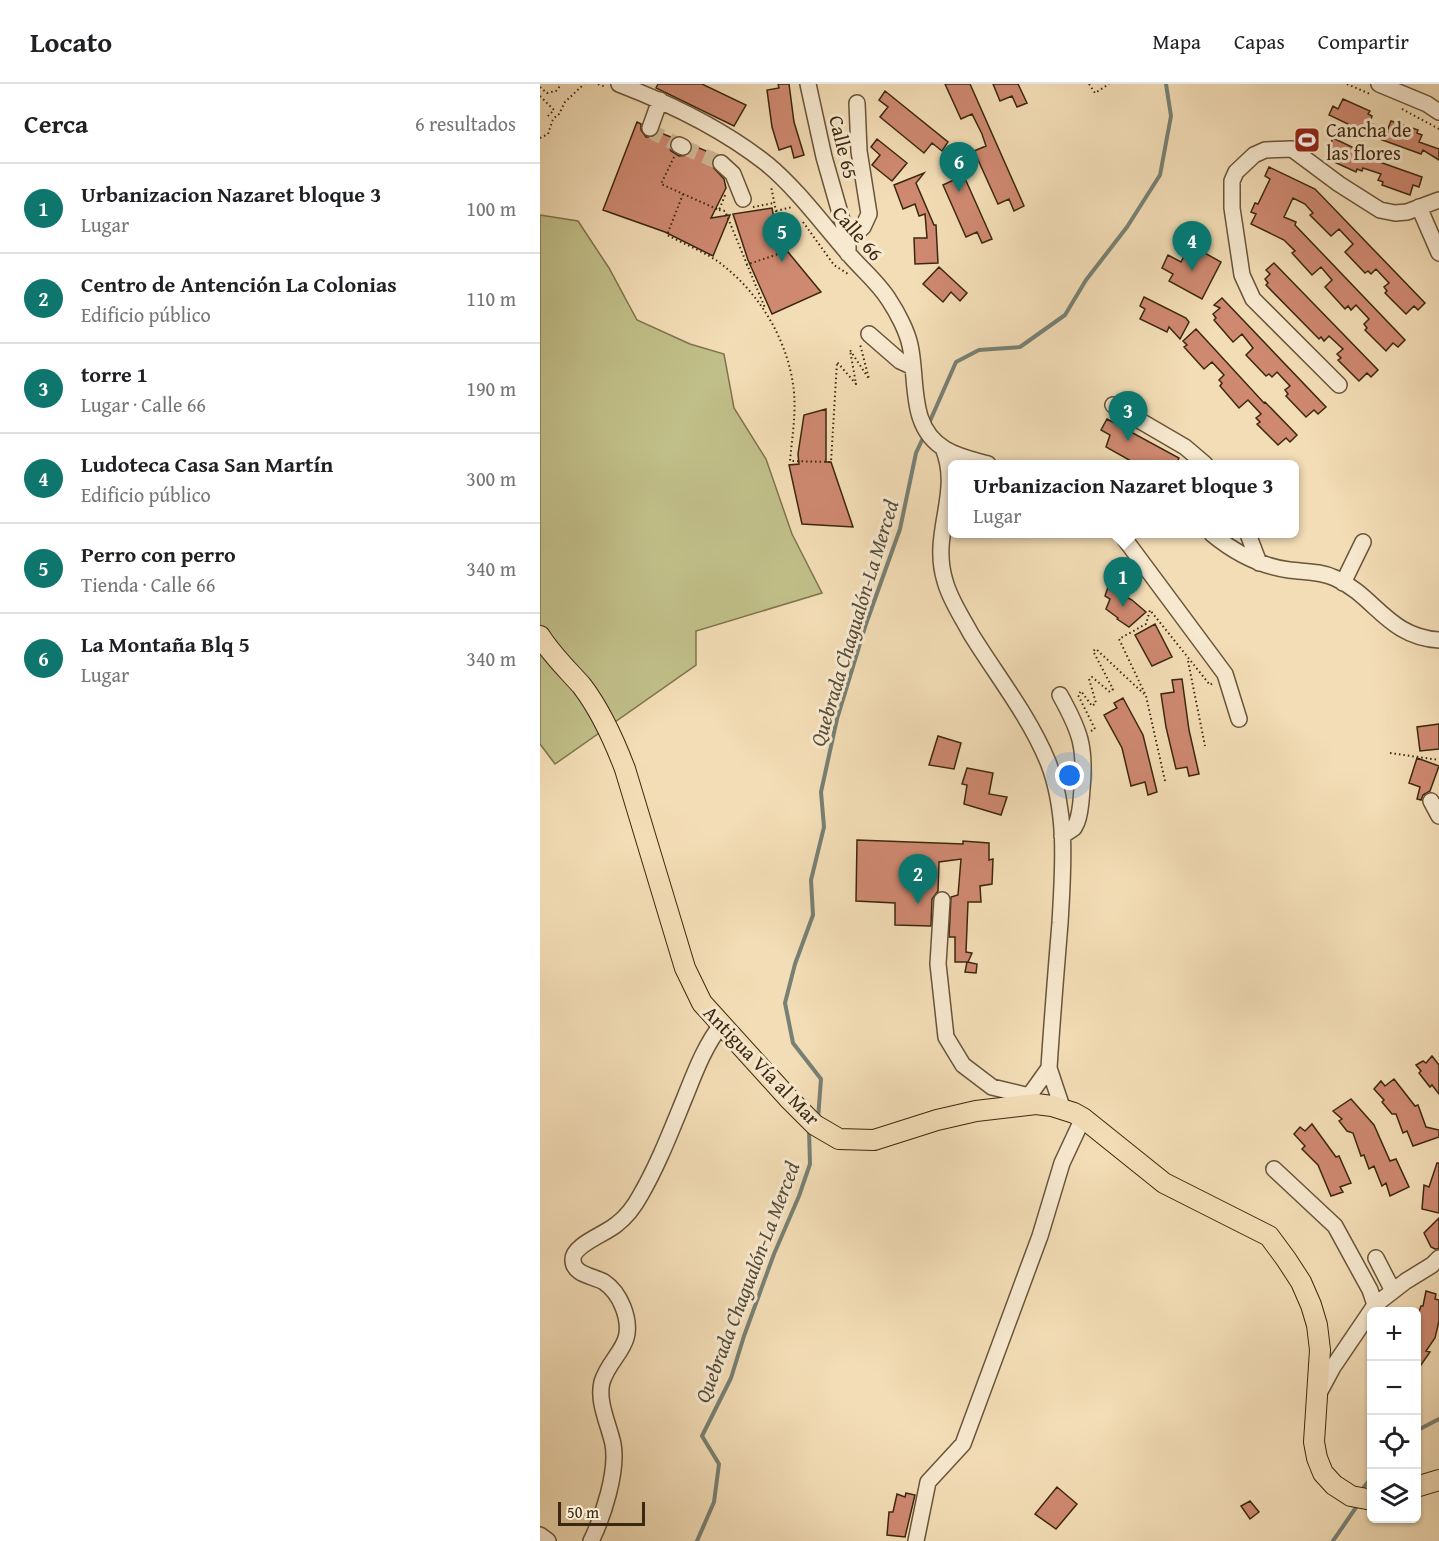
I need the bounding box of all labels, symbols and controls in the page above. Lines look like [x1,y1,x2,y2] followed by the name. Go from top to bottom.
[30,21,112,62] text: Locato
[1152,26,1201,57] text: Mapa
[1234,26,1285,57] text: Capas
[1318,26,1409,57] text: Compartir
[24,104,88,143] text: Cerca
[415,109,516,138] text: 6 resultados
[822,112,866,182] street label: Calle 65
[1326,115,1411,167] place label: Cancha de las flores
[1292,125,1322,155] sports icon: Cancha de las flores
[940,142,978,192] pin: 6
[81,178,381,210] text: Urbanizacion Nazaret bloque 3
[38,194,49,223] text: 1
[466,194,516,223] text: 100 m
[826,199,890,267] street label: Calle 66
[81,210,129,239] text: Lugar
[762,212,802,262] pin: 5
[1172,222,1212,271] pin: 4
[81,268,397,300] text: Centro de Antención La Colonias
[38,284,49,313] text: 2
[466,284,516,313] text: 110 m
[81,300,211,329] text: Edificio público
[81,358,148,390] text: torre 1
[38,374,49,403] text: 3
[466,374,516,403] text: 190 m
[81,390,206,419] text: Lugar · Calle 66
[1108,392,1148,441] pin: 3
[81,448,333,480] text: Ludoteca Casa San Martín
[948,460,1299,538] popup
[38,464,49,493] text: 4
[466,464,516,493] text: 300 m
[973,469,1274,501] text: Urbanizacion Nazaret bloque 3
[81,480,211,509] text: Edificio público
[802,496,906,750] water label: Quebrada Chagualón-La Merced
[973,501,1022,530] text: Lugar
[81,538,236,570] text: Perro con perro
[38,554,49,583] text: 5
[466,554,516,583] text: 340 m
[1104,558,1142,607] pin: 1
[81,570,215,599] text: Tienda · Calle 66
[81,628,250,660] text: La Montaña Blq 5
[38,644,49,673] text: 6
[466,644,516,673] text: 340 m
[81,660,129,689] text: Lugar
[1055,761,1084,790] your location
[898,854,938,904] pin: 2
[697,999,827,1131] street label: Antigua Vía al Mar
[687,1157,807,1407] water label: Quebrada Chagualón-La Merced
[1367,1307,1421,1523] map controls
[1367,1307,1421,1361] button: +
[1367,1361,1421,1415] button: −
[1367,1415,1421,1469] button: locate
[1367,1469,1421,1523] button: layers
[558,1499,645,1526] scale bar
[567,1500,599,1524] text: 50 m

